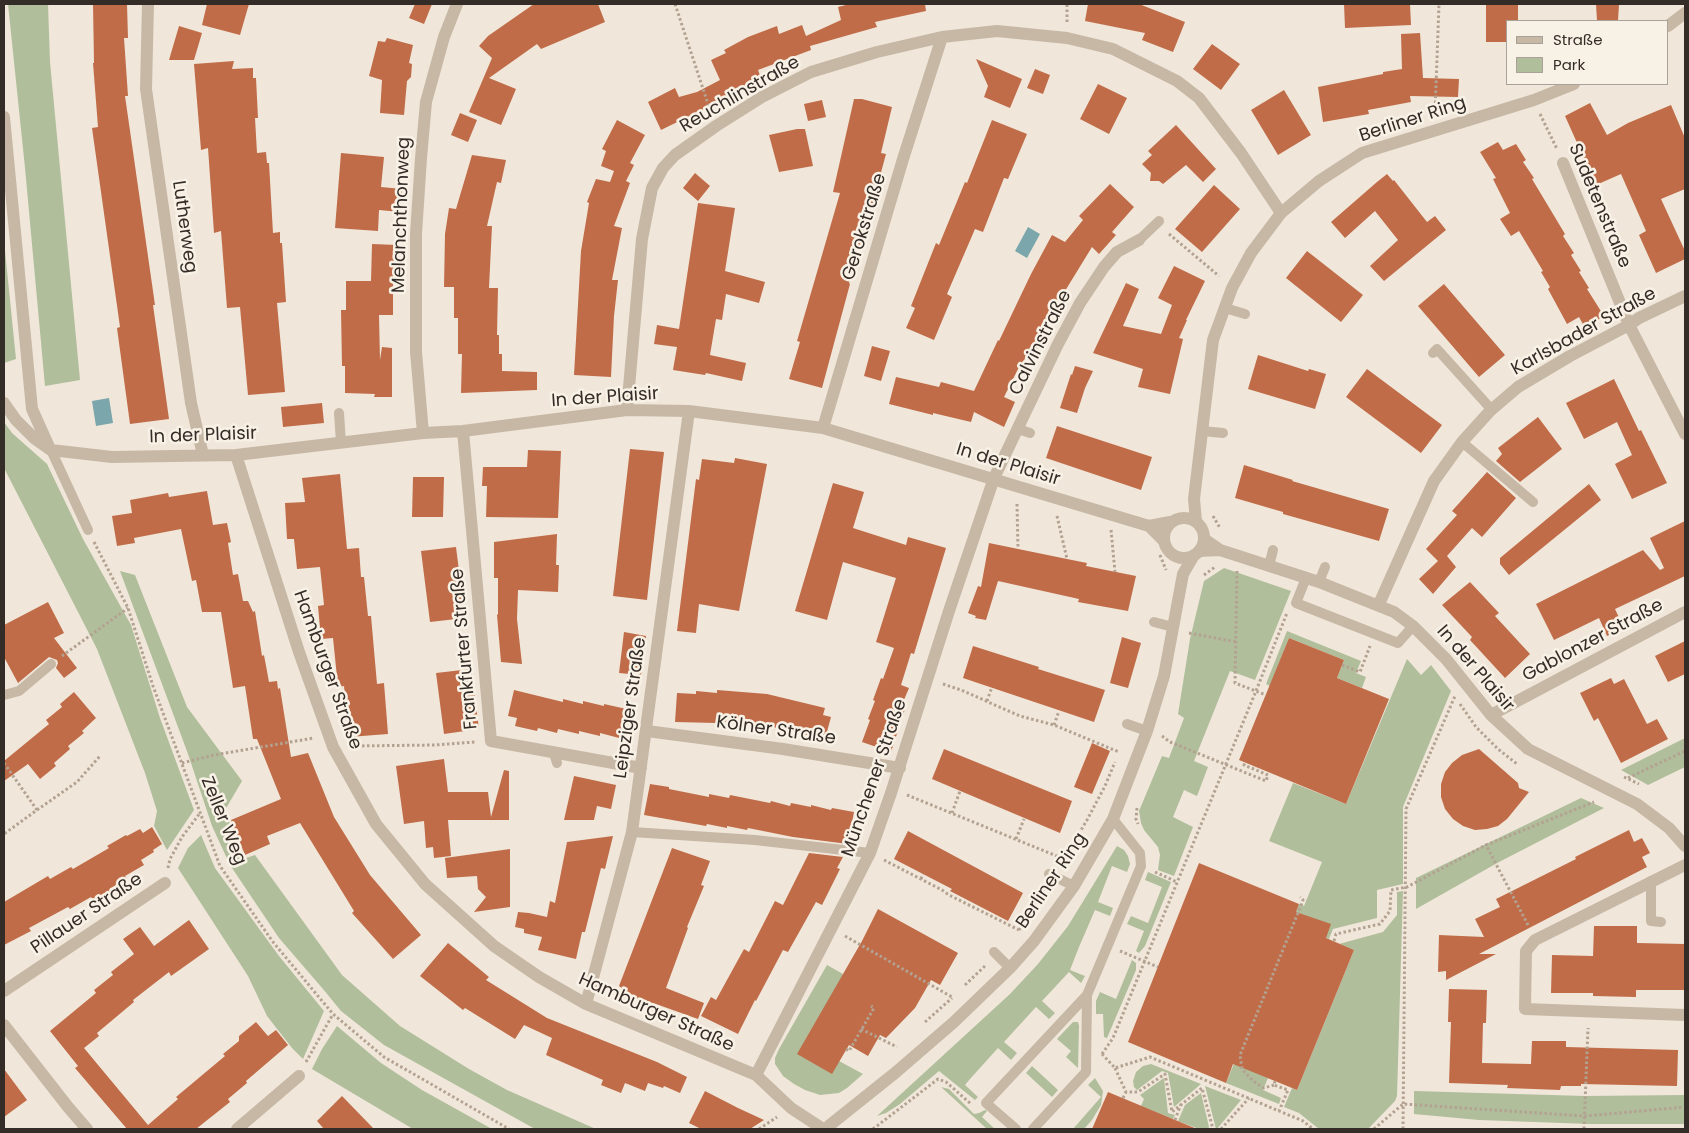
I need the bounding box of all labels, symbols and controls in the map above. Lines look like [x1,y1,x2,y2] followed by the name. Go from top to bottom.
[1506,20,1669,85] legend
[1553,29,1603,50] text: Straße
[676,52,804,138] street label: Reuchlinstraße
[1553,54,1585,75] text: Park
[1357,93,1469,147] street label: Berliner Ring
[388,136,416,294] street label: Melanchthonweg
[1563,141,1635,271] street label: Sudetenstraße
[838,171,892,283] street label: Gerokstraße
[167,179,201,275] street label: Lutherweg
[1508,283,1660,381] street label: Karlsbader Straße
[1005,287,1077,399] street label: Calvinstraße
[551,383,659,413] street label: In der Plaisir
[149,423,257,449] street label: In der Plaisir
[953,439,1063,491] street label: In der Plaisir
[447,568,483,730] street label: Frankfurter Straße
[288,587,366,753] street label: Hamburger Straße
[1519,595,1667,687] street label: Gablonzer Straße
[1432,621,1518,717] street label: In der Plaisir
[610,636,652,780] street label: Leipziger Straße
[838,696,912,860] street label: Münchener Straße
[715,712,837,750] street label: Kölner Straße
[196,774,250,868] street label: Zeller Weg
[1012,829,1092,933] street label: Berliner Ring
[27,869,147,959] street label: Pillauer Straße
[575,969,737,1057] street label: Hamburger Straße

